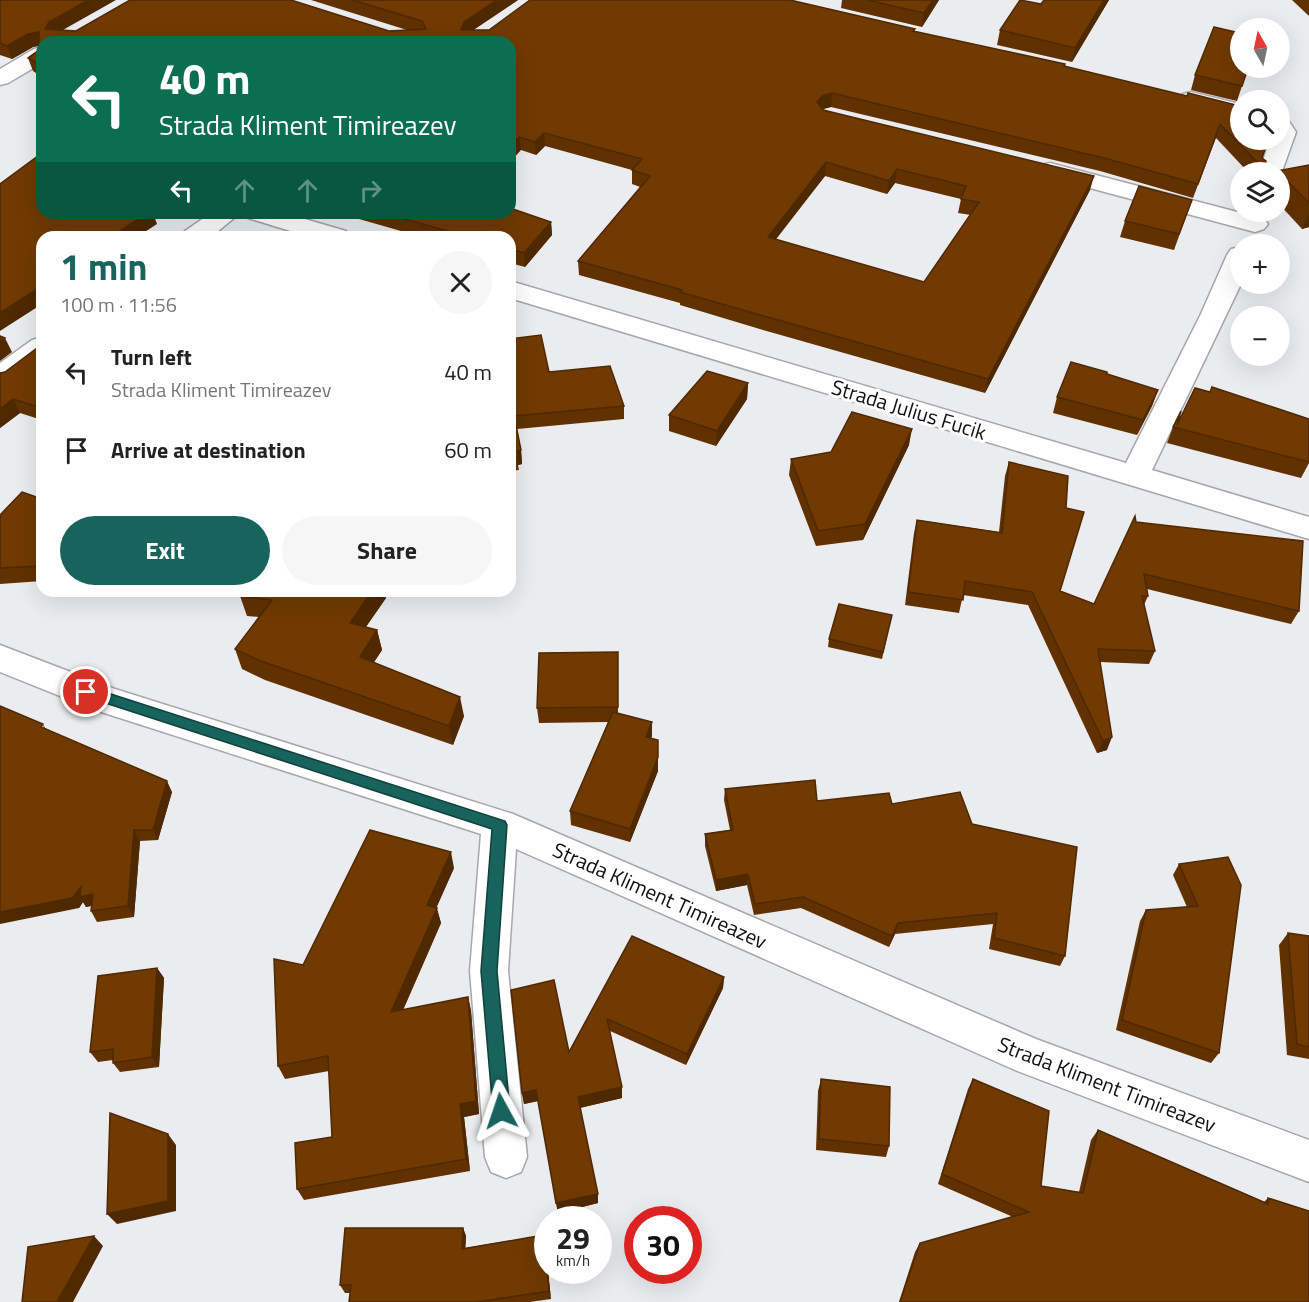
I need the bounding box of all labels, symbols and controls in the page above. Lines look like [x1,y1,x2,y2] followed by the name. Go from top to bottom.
[1230,18,1290,78] north arrow
[1230,18,1290,366] map controls
[159,46,251,110] text: 40 m
[60,60,138,138] icon: left
[1230,90,1290,150] button: search
[159,104,457,145] text: Strada Kliment Timireazev
[1230,162,1290,222] button: layers
[165,174,198,207] icon: left
[228,174,261,207] icon: ahead
[291,174,324,207] icon: ahead
[354,174,387,207] icon: right
[1230,234,1290,294] button: +
[60,239,147,294] text: 1 min
[429,251,492,314] button: close
[60,289,177,320] text: 100 m · 11:56
[1230,306,1290,366] button: −
[111,340,192,374] text: Turn left
[444,355,492,389] text: 40 m
[60,356,93,389] icon: left
[828,370,990,448] street label: Strada Julius Fucik
[111,374,331,405] text: Strada Kliment Timireazev
[111,433,306,467] text: Arrive at destination
[444,433,492,467] text: 60 m
[60,434,93,467] icon: arrive
[60,516,270,585] button: Exit
[282,516,492,585] button: Share
[60,666,111,717] pin
[69,675,102,708] icon: arrive
[548,833,772,957] street label: Strada Kliment Timireazev
[993,1028,1221,1140] street label: Strada Kliment Timireazev
[469,1079,533,1143] position arrow
[624,1206,702,1284] speed limit sign: 30
[556,1215,590,1261] text: 29
[556,1249,590,1272] text: km/h

